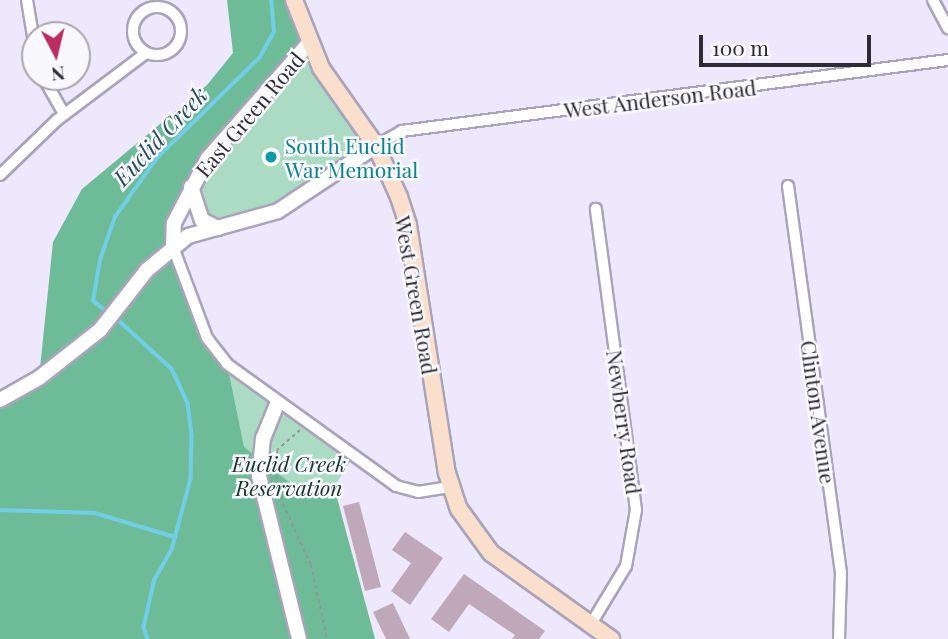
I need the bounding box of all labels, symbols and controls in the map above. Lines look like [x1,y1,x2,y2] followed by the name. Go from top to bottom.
[21,21,91,91] north arrow
[703,21,874,65] scale bar
[712,33,769,61] text: 100 m
[189,46,309,182] street label: East Green Road
[50,61,67,89] text: N
[562,74,758,122] street label: West Anderson Road
[107,81,213,191] water label: Euclid Creek
[285,132,419,182] place label: South Euclid War Memorial
[263,149,279,165] marker: South Euclid War Memorial
[391,214,443,376] street label: West Green Road
[796,338,842,486] street label: Clinton Avenue
[602,348,648,496] street label: Newberry Road
[232,450,346,500] park label: Euclid Creek Reservation

